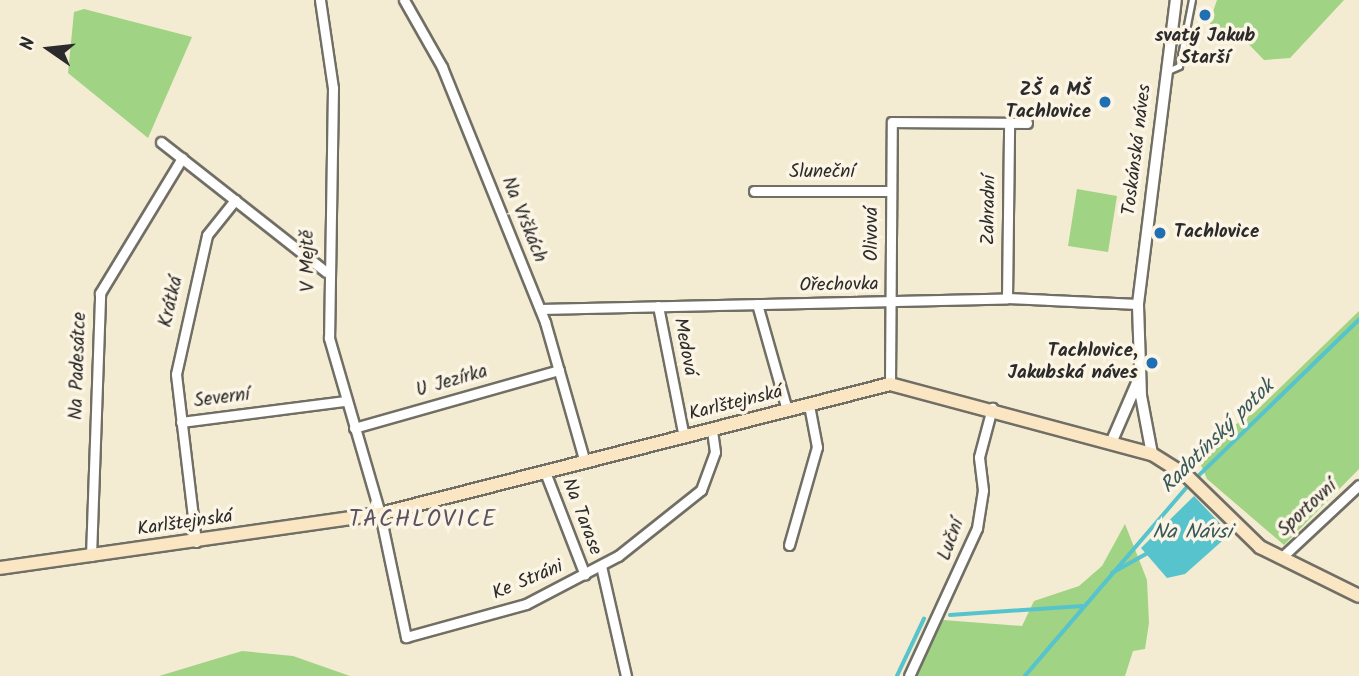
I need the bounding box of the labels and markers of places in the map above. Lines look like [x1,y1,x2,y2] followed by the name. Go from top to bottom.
[1197,7,1213,23] marker: svatý Jakub Starší
[1155,26,1255,70] place label: svatý Jakub Starší
[1006,80,1091,124] place label: ZŠ a MŠ Tachlovice
[1097,94,1113,110] marker: ZŠ a MŠ Tachlovice
[1174,222,1259,244] place label: Tachlovice
[1152,225,1168,241] marker: Tachlovice
[1008,341,1138,385] place label: Tachlovice, Jakubská náves
[1144,355,1160,371] marker: Tachlovice, Jakubská náves

